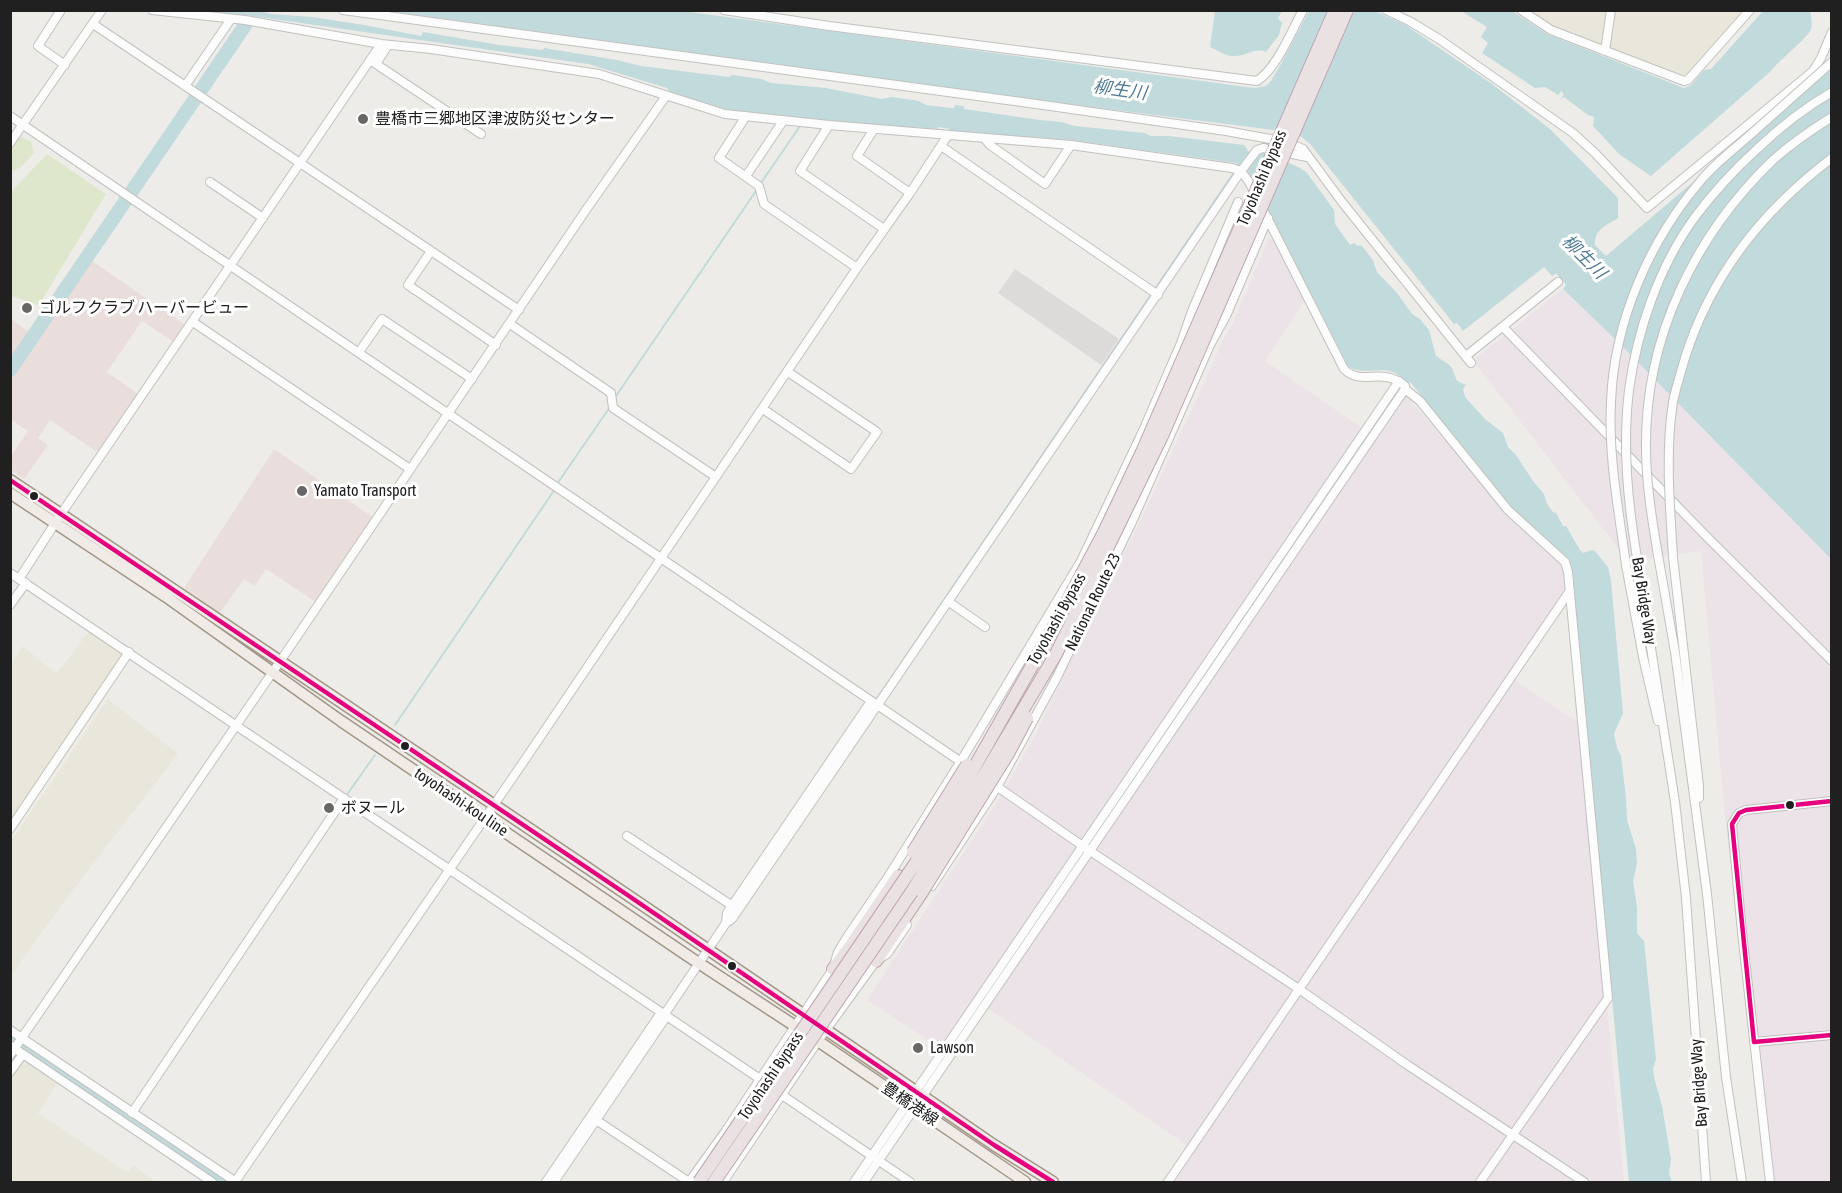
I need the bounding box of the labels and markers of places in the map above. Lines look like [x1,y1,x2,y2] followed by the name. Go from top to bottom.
[375,109,615,129] place label: 豊橋市三郷地区津波防災センター
[356,112,370,126] marker: 豊橋市三郷地区津波防災センター
[39,298,249,318] place label: ゴルフクラブ ハーバービュー
[20,301,34,315] marker: ゴルフクラブ ハーバービュー
[314,481,416,501] place label: Yamato Transport
[295,484,309,498] marker: Yamato Transport
[28,490,40,502] unlabelled marker
[399,740,411,752] unlabelled marker
[341,798,405,818] place label: ボヌール
[1784,799,1796,811] unlabelled marker
[322,801,336,815] marker: ボヌール
[726,960,738,972] unlabelled marker
[930,1038,974,1058] place label: Lawson
[911,1041,925,1055] marker: Lawson

